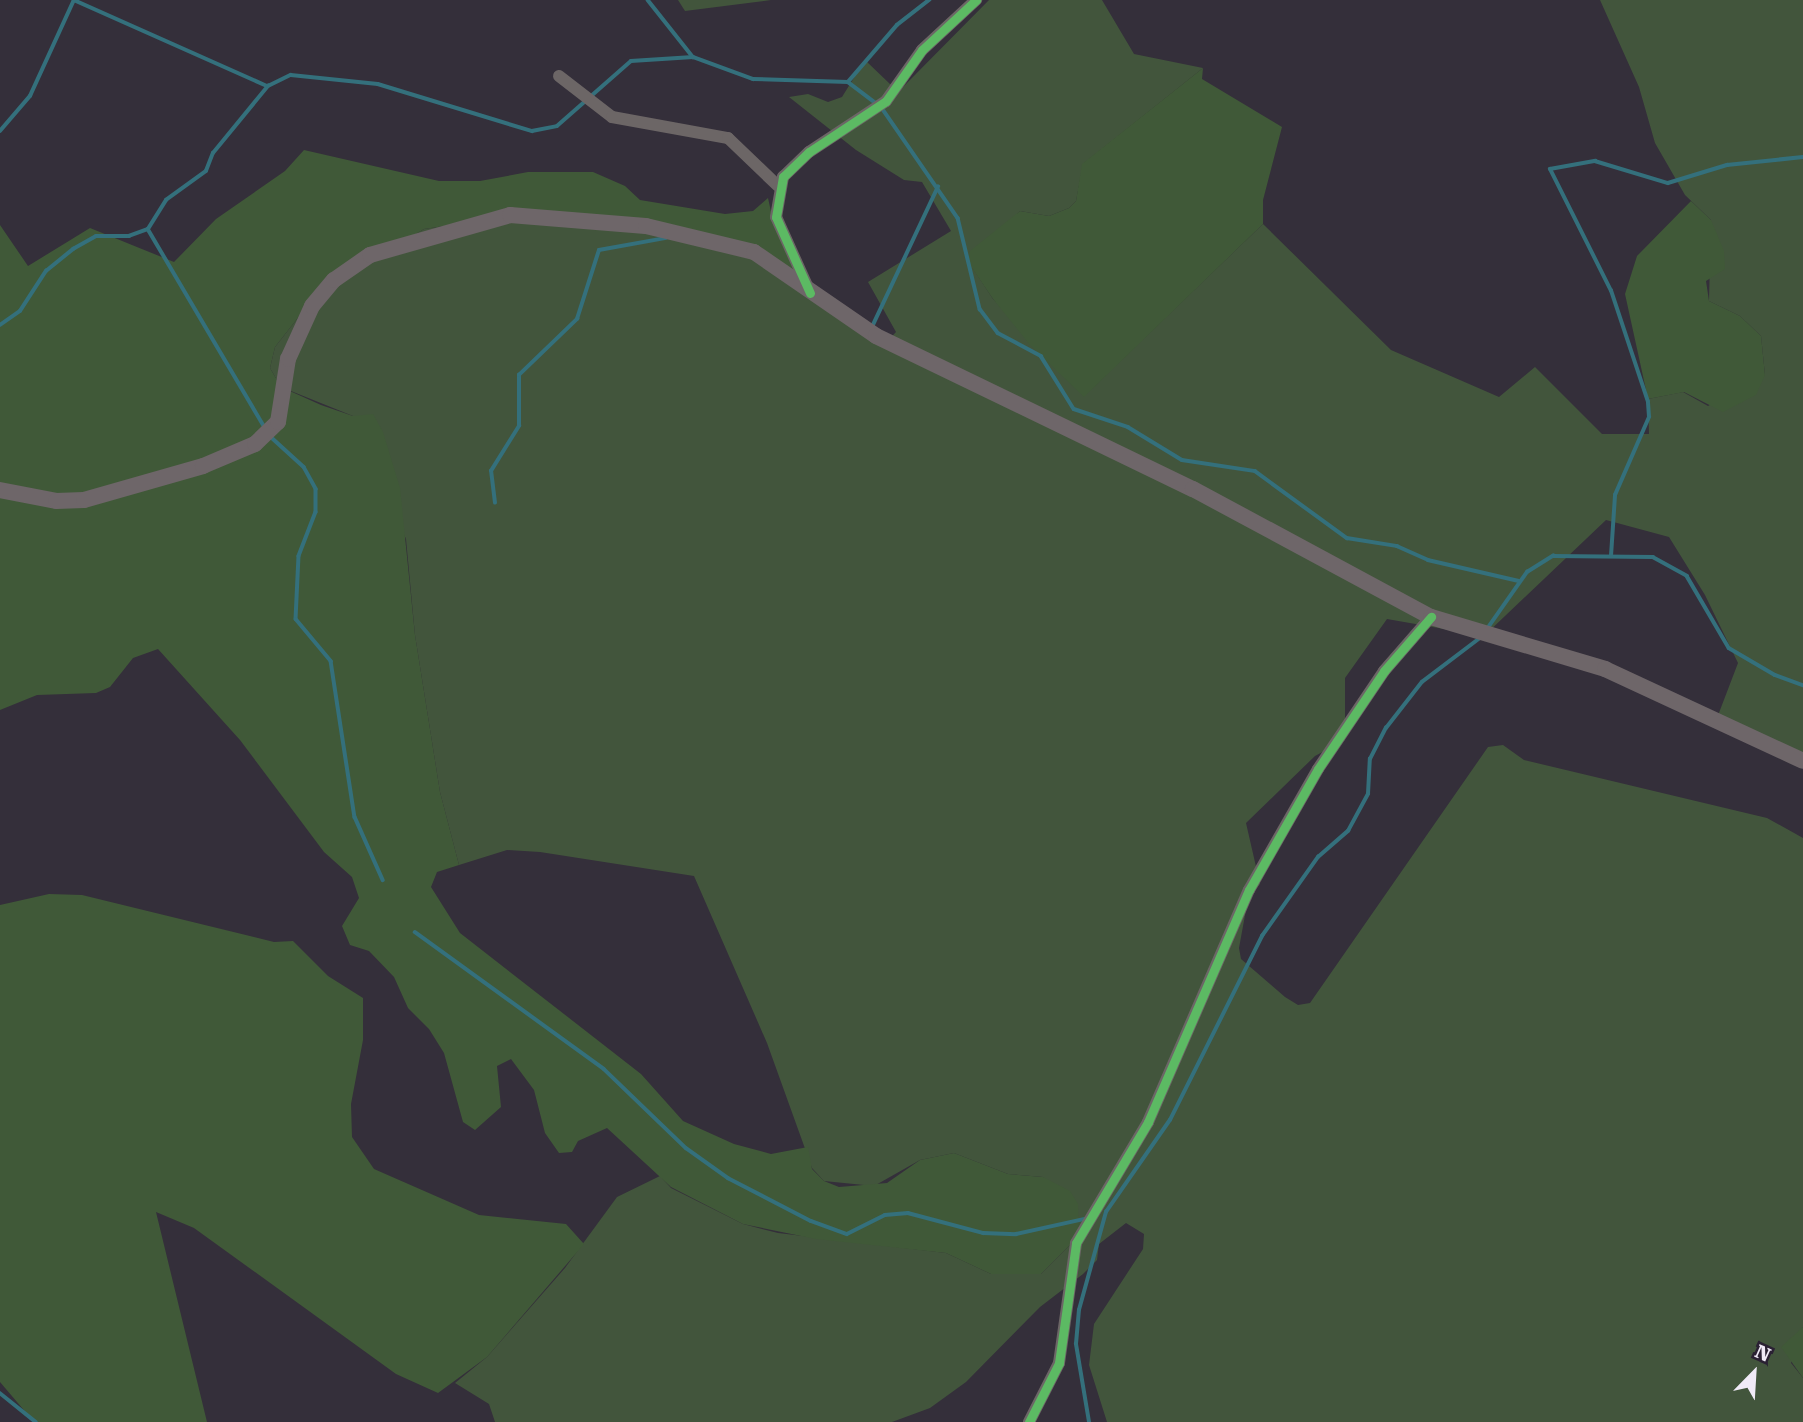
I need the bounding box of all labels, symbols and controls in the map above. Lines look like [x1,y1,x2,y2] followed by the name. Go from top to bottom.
[1719,1338,1789,1408] north arrow
[1751,1340,1774,1367] text: N

